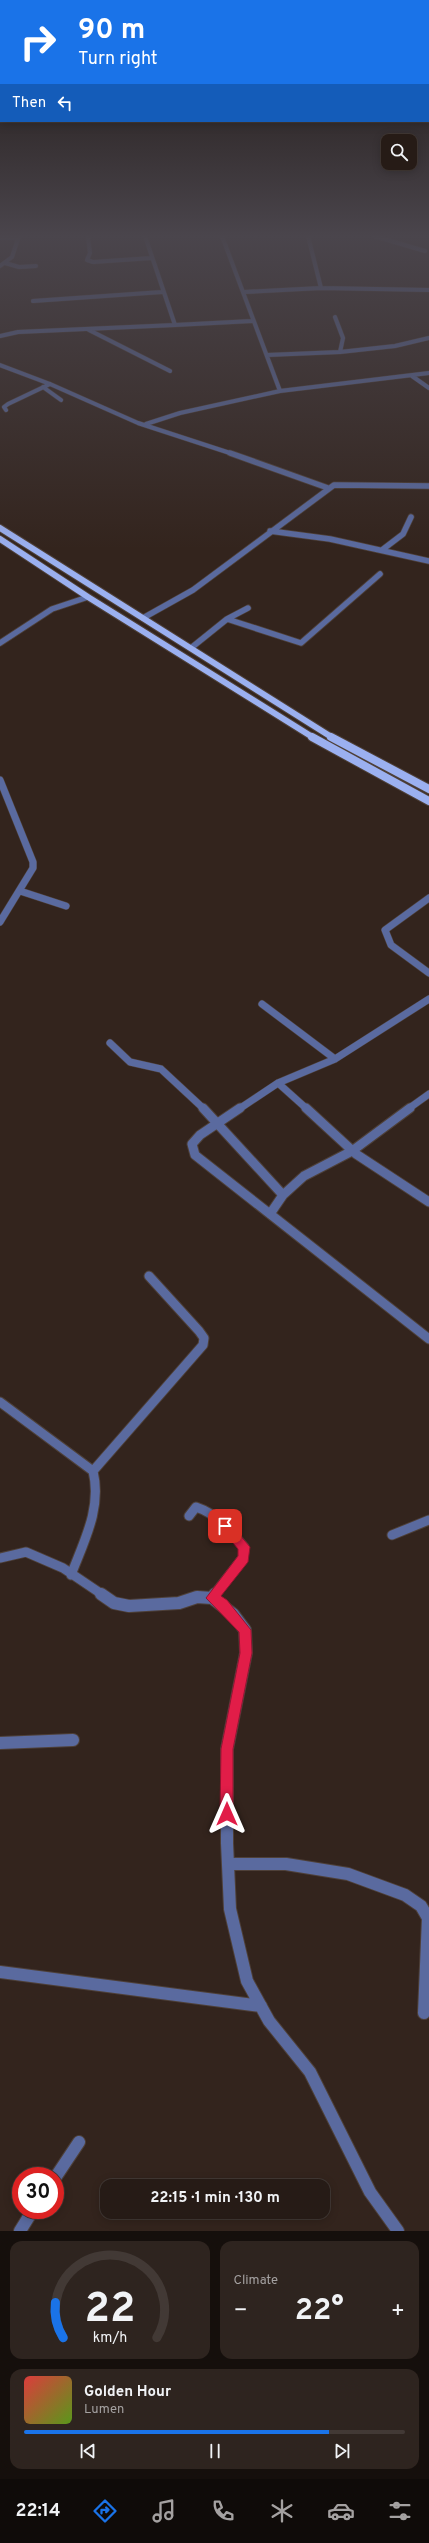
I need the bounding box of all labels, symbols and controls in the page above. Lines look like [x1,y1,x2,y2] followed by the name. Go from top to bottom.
[78,13,145,49] text: 90 m
[12,16,64,68] icon: right
[78,48,158,71] text: Turn right
[54,92,76,114] icon: left
[12,94,46,113] text: Then
[381,134,417,170] map controls
[381,134,417,170] button: search
[208,1509,242,1543] pin
[214,1515,236,1537] icon: arrive
[206,1793,248,1835] position arrow
[12,2167,64,2219] speed limit sign: 30
[150,2189,280,2208] text: 22:15 · 1 min · 130 m
[234,2273,278,2289] text: Climate
[84,2284,135,2337] text: 22
[295,2293,344,2330] text: 22°
[234,2298,248,2325] text: −
[391,2298,405,2325] text: +
[92,2329,127,2347] text: km/h
[84,2383,171,2402] text: Golden Hour
[84,2402,124,2418] text: Lumen
[77,2440,99,2462] icon: previous
[204,2440,226,2462] icon: pause
[331,2440,353,2462] icon: next
[91,2497,119,2525] icon: directions
[150,2497,178,2525] icon: music
[209,2497,237,2525] icon: phone
[268,2497,296,2525] icon: climate
[327,2497,355,2525] icon: car
[386,2497,414,2525] icon: filters
[15,2500,61,2523] text: 22:14

